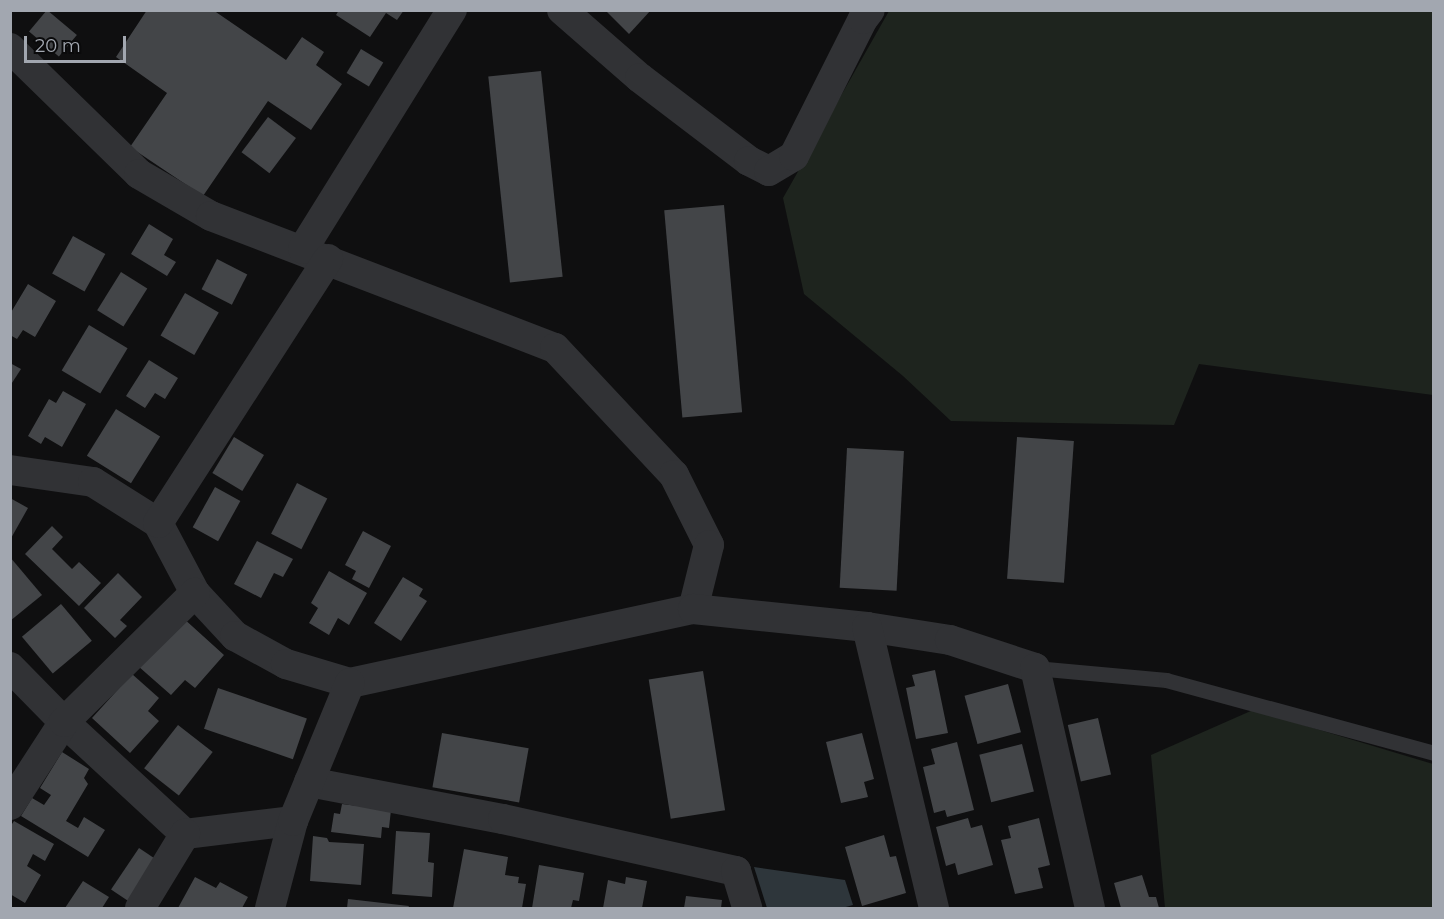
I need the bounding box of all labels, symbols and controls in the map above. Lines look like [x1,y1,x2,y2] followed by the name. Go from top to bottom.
[27,24,129,62] scale bar
[35,35,81,57] text: 20 m

